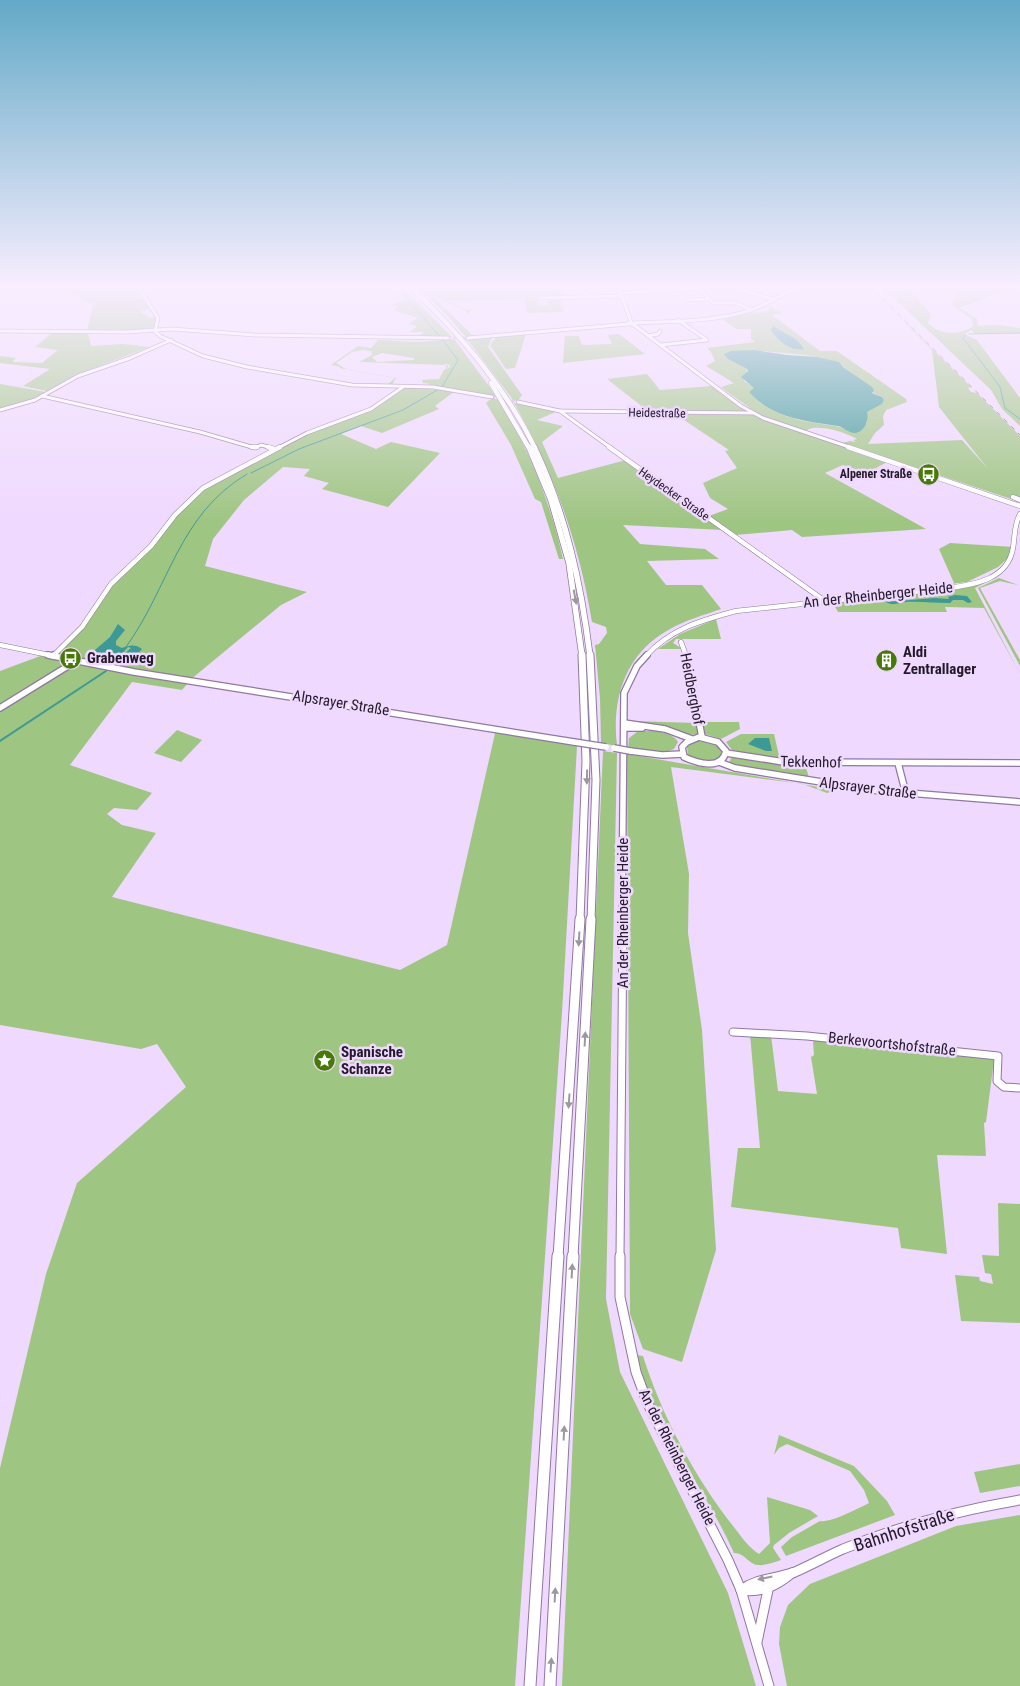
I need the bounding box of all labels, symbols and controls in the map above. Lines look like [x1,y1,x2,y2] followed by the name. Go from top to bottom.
[628,405,686,421] street label: Heidestraße
[916,462,940,486] bus stop icon: Alpener Straße
[636,464,712,524] street label: Heydecker Straße
[840,467,912,481] place label: Alpener Straße
[802,578,954,612] street label: An der Rheinberger Heide
[571,590,579,606] one-way arrow
[903,643,976,678] place label: Aldi Zentrallager
[59,646,83,670] bus stop icon: Grabenweg
[87,649,154,667] place label: Grabenweg
[875,649,899,673] building icon: Aldi Zentrallager
[676,651,708,727] street label: Heidberghof
[291,686,391,720] street label: Alpsrayer Straße
[780,752,842,772] street label: Tekkenhof
[582,769,590,785] one-way arrow
[819,773,917,803] street label: Alpsrayer Straße
[614,838,632,988] street label: An der Rheinberger Heide
[575,931,583,947] one-way arrow
[827,1028,957,1060] street label: Berkevoortshofstraße
[581,1030,589,1046] one-way arrow
[341,1043,403,1078] place label: Spanische Schanze
[313,1049,337,1073] place icon: Spanische Schanze
[564,1093,572,1109] one-way arrow
[569,1263,577,1279] one-way arrow
[635,1386,719,1528] street label: An der Rheinberger Heide
[560,1425,568,1441] one-way arrow
[851,1503,957,1556] street label: Bahnhofstraße
[757,1574,773,1582] one-way arrow
[552,1587,560,1603] one-way arrow
[548,1657,556,1673] one-way arrow

